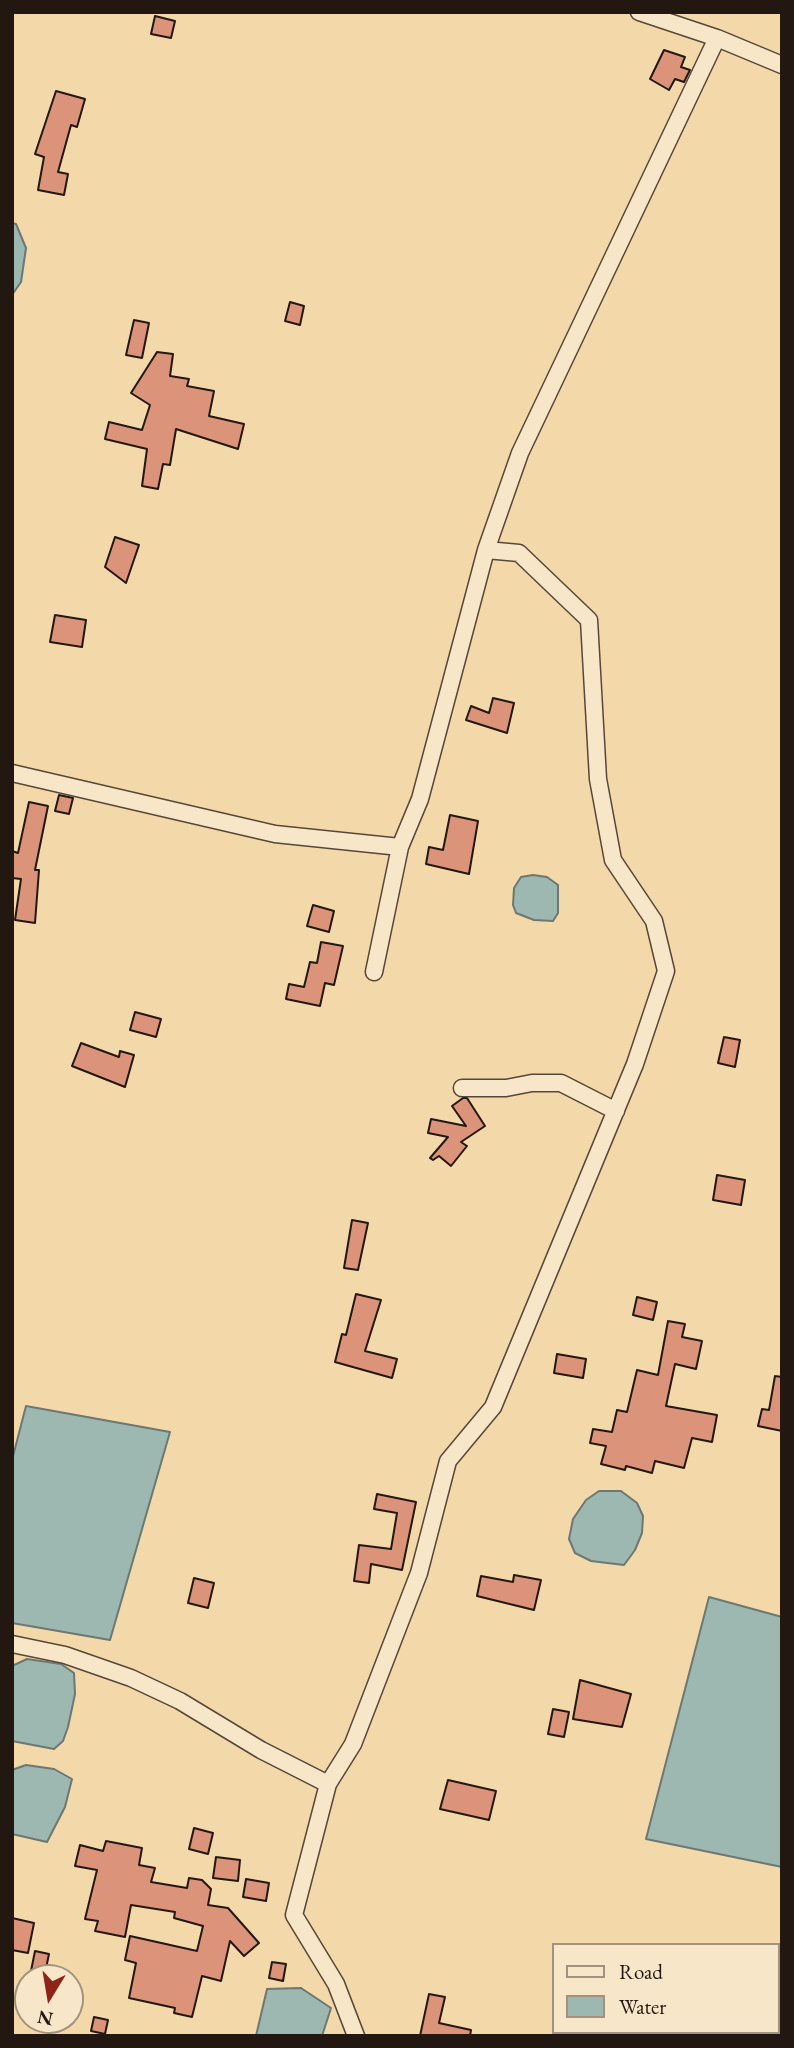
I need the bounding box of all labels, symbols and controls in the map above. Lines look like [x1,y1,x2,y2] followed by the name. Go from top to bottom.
[552,1943,780,2034] legend
[619,1958,663,1985] text: Road
[14,1964,84,2034] north arrow
[619,1993,666,2020] text: Water
[35,2004,55,2032] text: N

